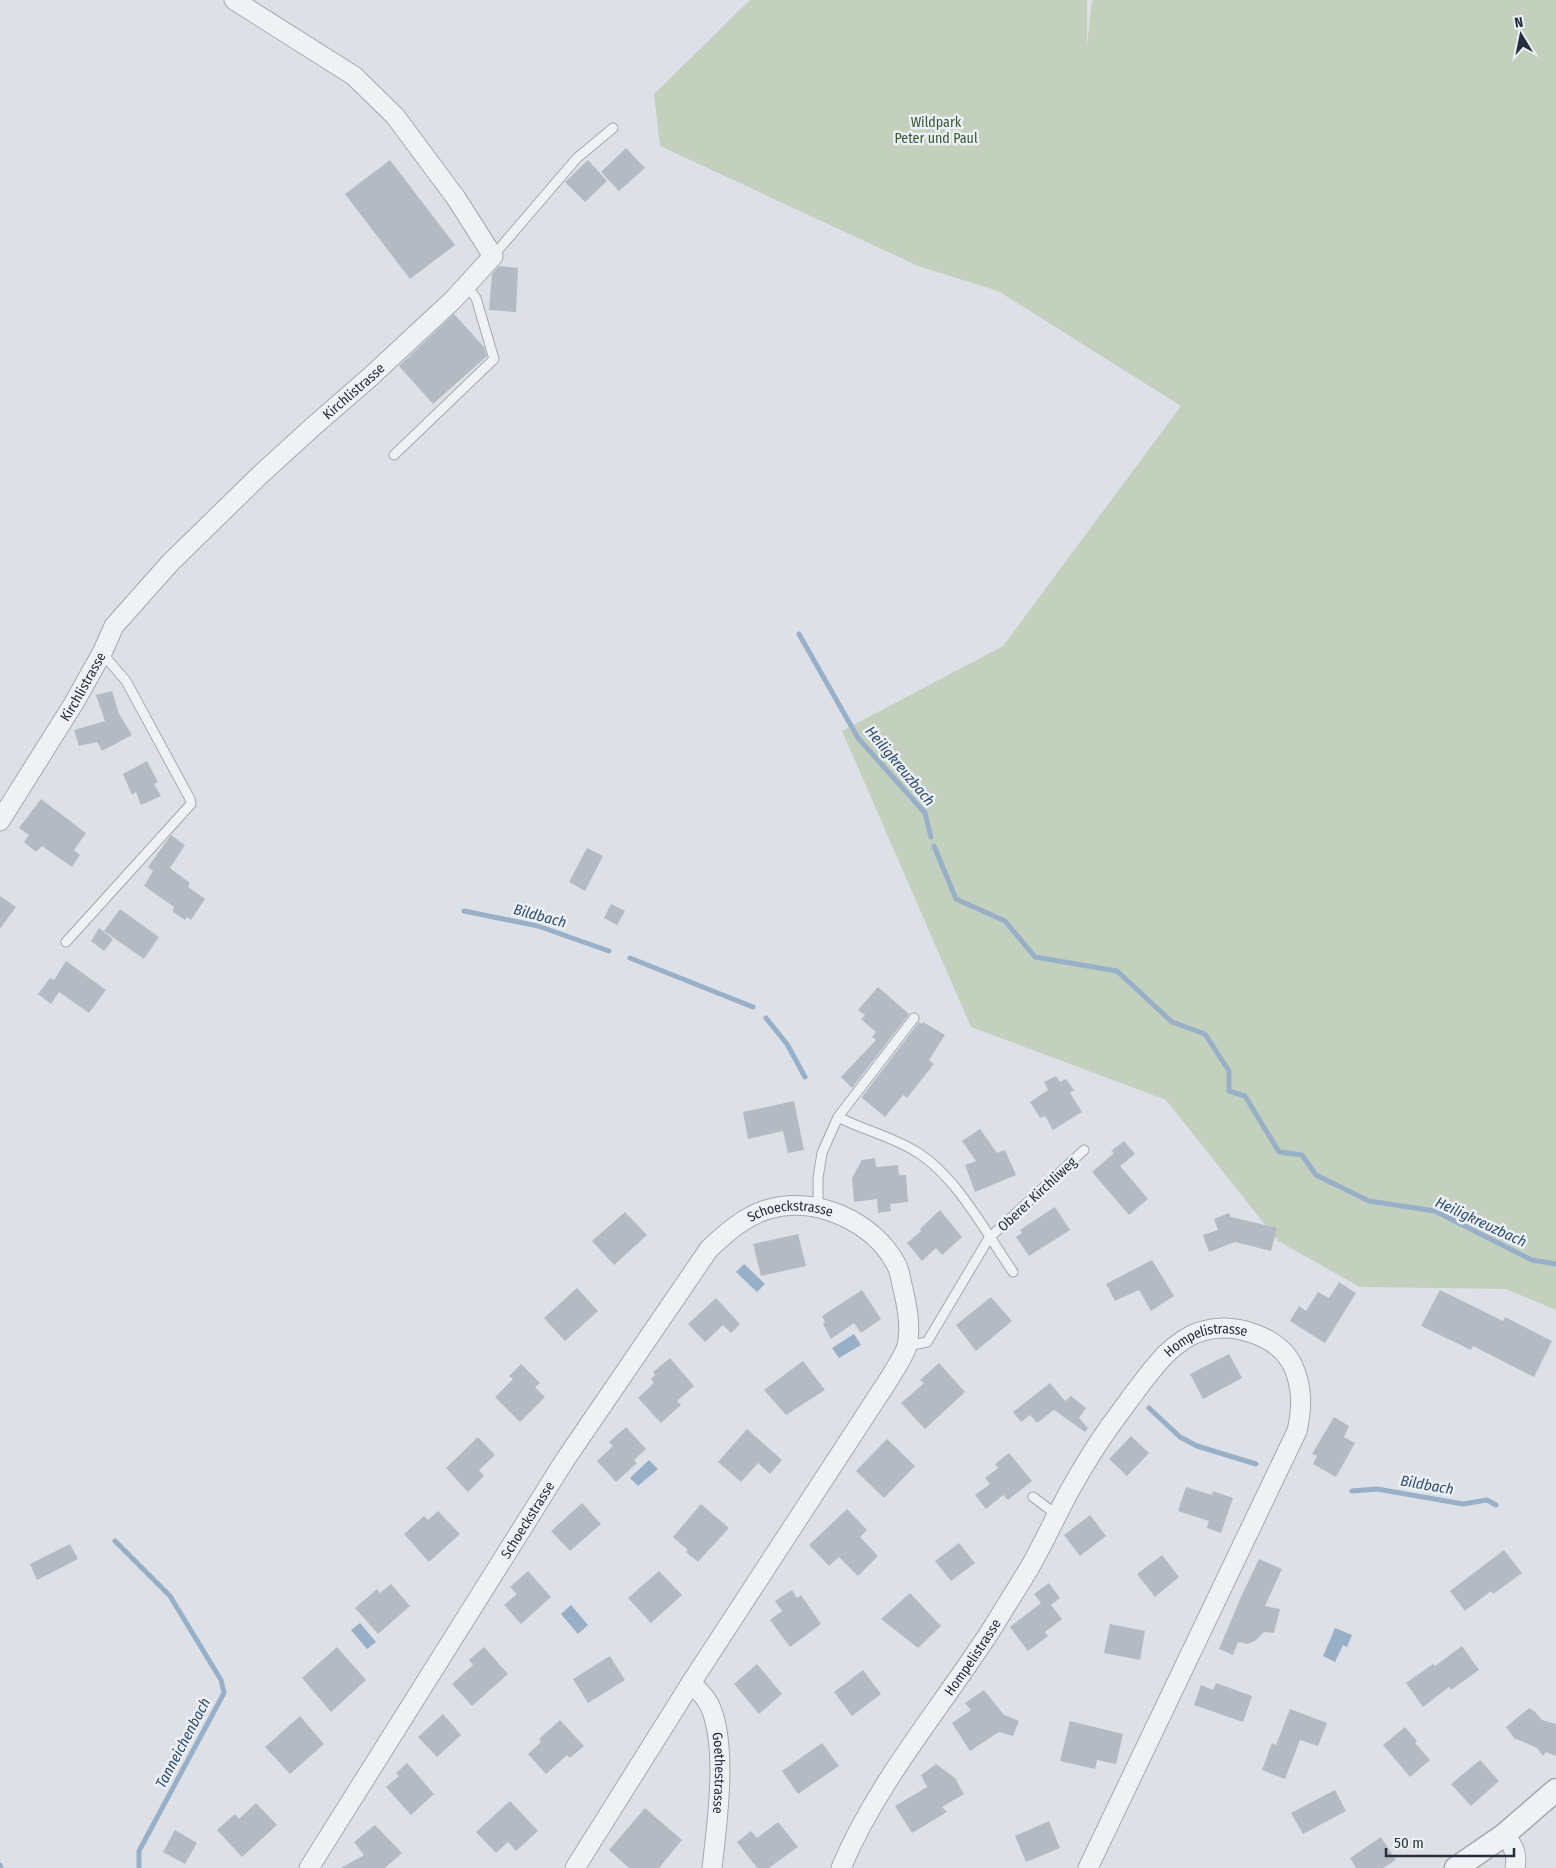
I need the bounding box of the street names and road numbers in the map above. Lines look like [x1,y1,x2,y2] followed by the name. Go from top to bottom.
[320,360,388,423] street label: Kirchlistrasse
[57,649,110,724] street label: Kirchlistrasse
[994,1153,1081,1235] street label: Oberer Kirchliweg
[744,1198,835,1226] street label: Schoeckstrasse
[1161,1320,1249,1361] street label: Hompelistrasse
[497,1478,558,1562] street label: Schoeckstrasse
[941,1616,1005,1699] street label: Hompelistrasse
[708,1731,728,1814] street label: Goethestrasse

